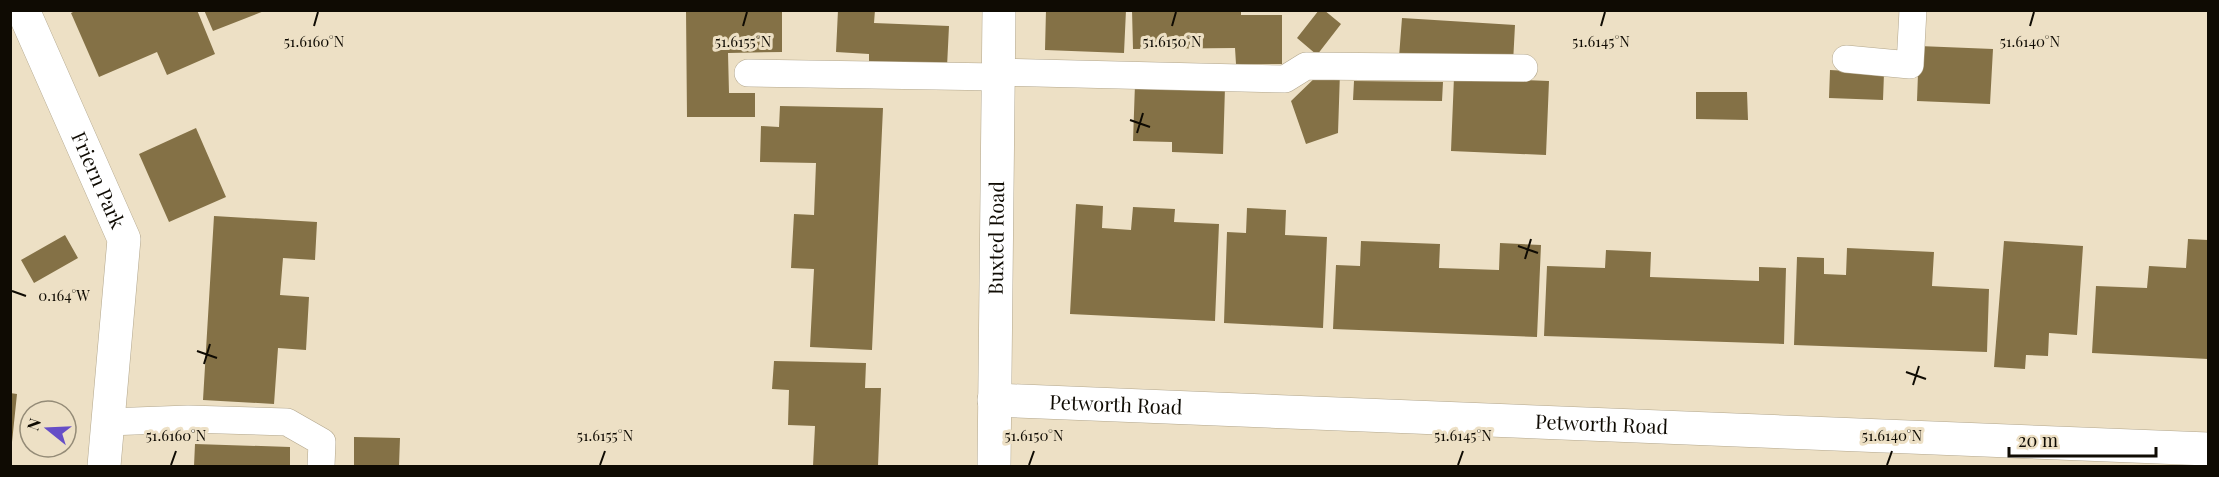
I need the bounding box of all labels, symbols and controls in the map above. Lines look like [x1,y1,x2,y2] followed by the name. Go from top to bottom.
[284,31,345,51] text: 51.6160°N
[715,31,772,51] text: 51.6155°N
[1142,31,1202,51] text: 51.6150°N
[1572,31,1630,51] text: 51.6145°N
[2000,31,2061,51] text: 51.6140°N
[66,127,133,232] street label: Friern Park
[981,181,1009,295] street label: Buxted Road
[38,285,90,305] text: 0.164°W
[1049,387,1183,420] street label: Petworth Road
[18,399,78,459] north arrow
[1534,407,1669,439] street label: Petworth Road
[21,415,45,433] text: N
[2009,420,2156,458] scale bar
[146,425,207,445] text: 51.6160°N
[577,425,634,445] text: 51.6155°N
[1004,425,1064,445] text: 51.6150°N
[1434,425,1492,445] text: 51.6145°N
[1862,425,1923,445] text: 51.6140°N
[2018,428,2058,452] text: 20 m

